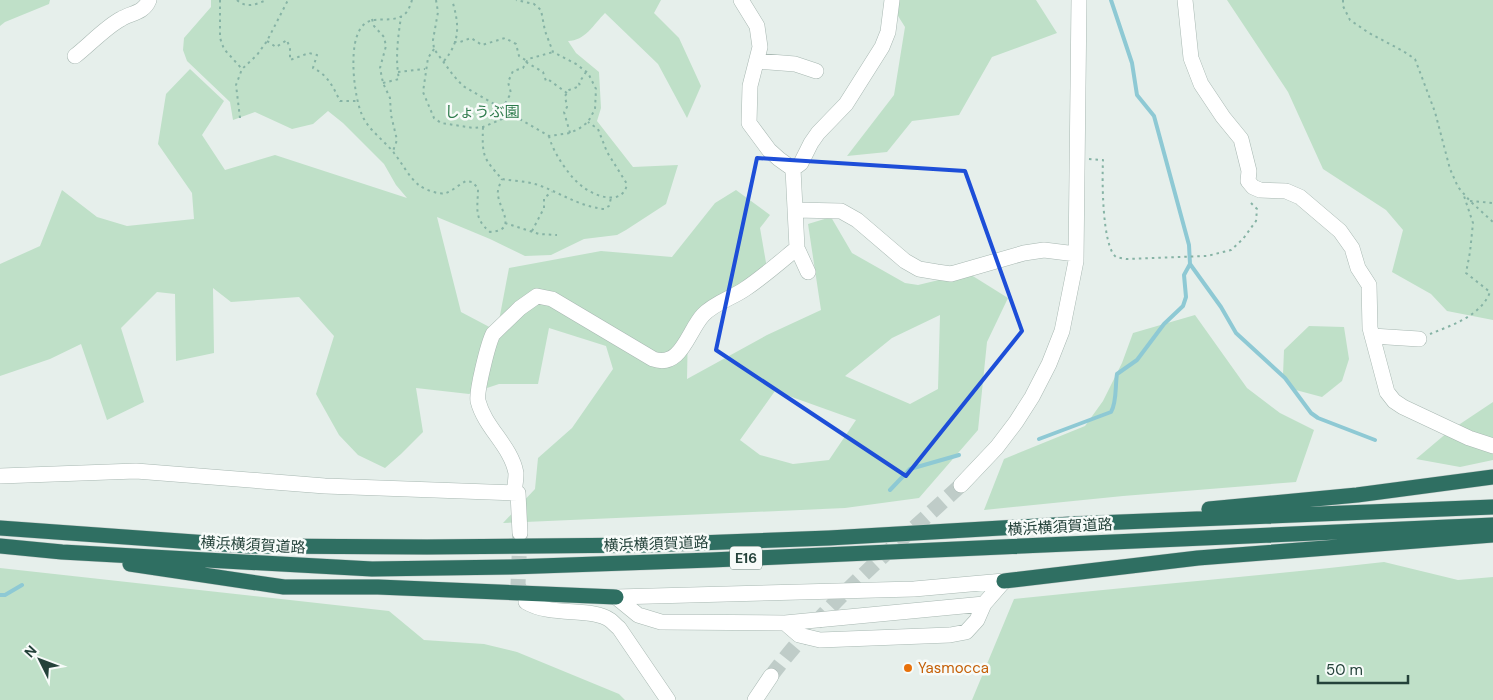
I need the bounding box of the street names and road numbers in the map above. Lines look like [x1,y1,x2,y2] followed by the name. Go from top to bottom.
[1007,514,1113,540] street label: 横浜横須賀道路
[200,532,306,558] street label: 横浜横須賀道路
[603,532,709,556] street label: 横浜横須賀道路
[730,546,762,570] road number: E16

